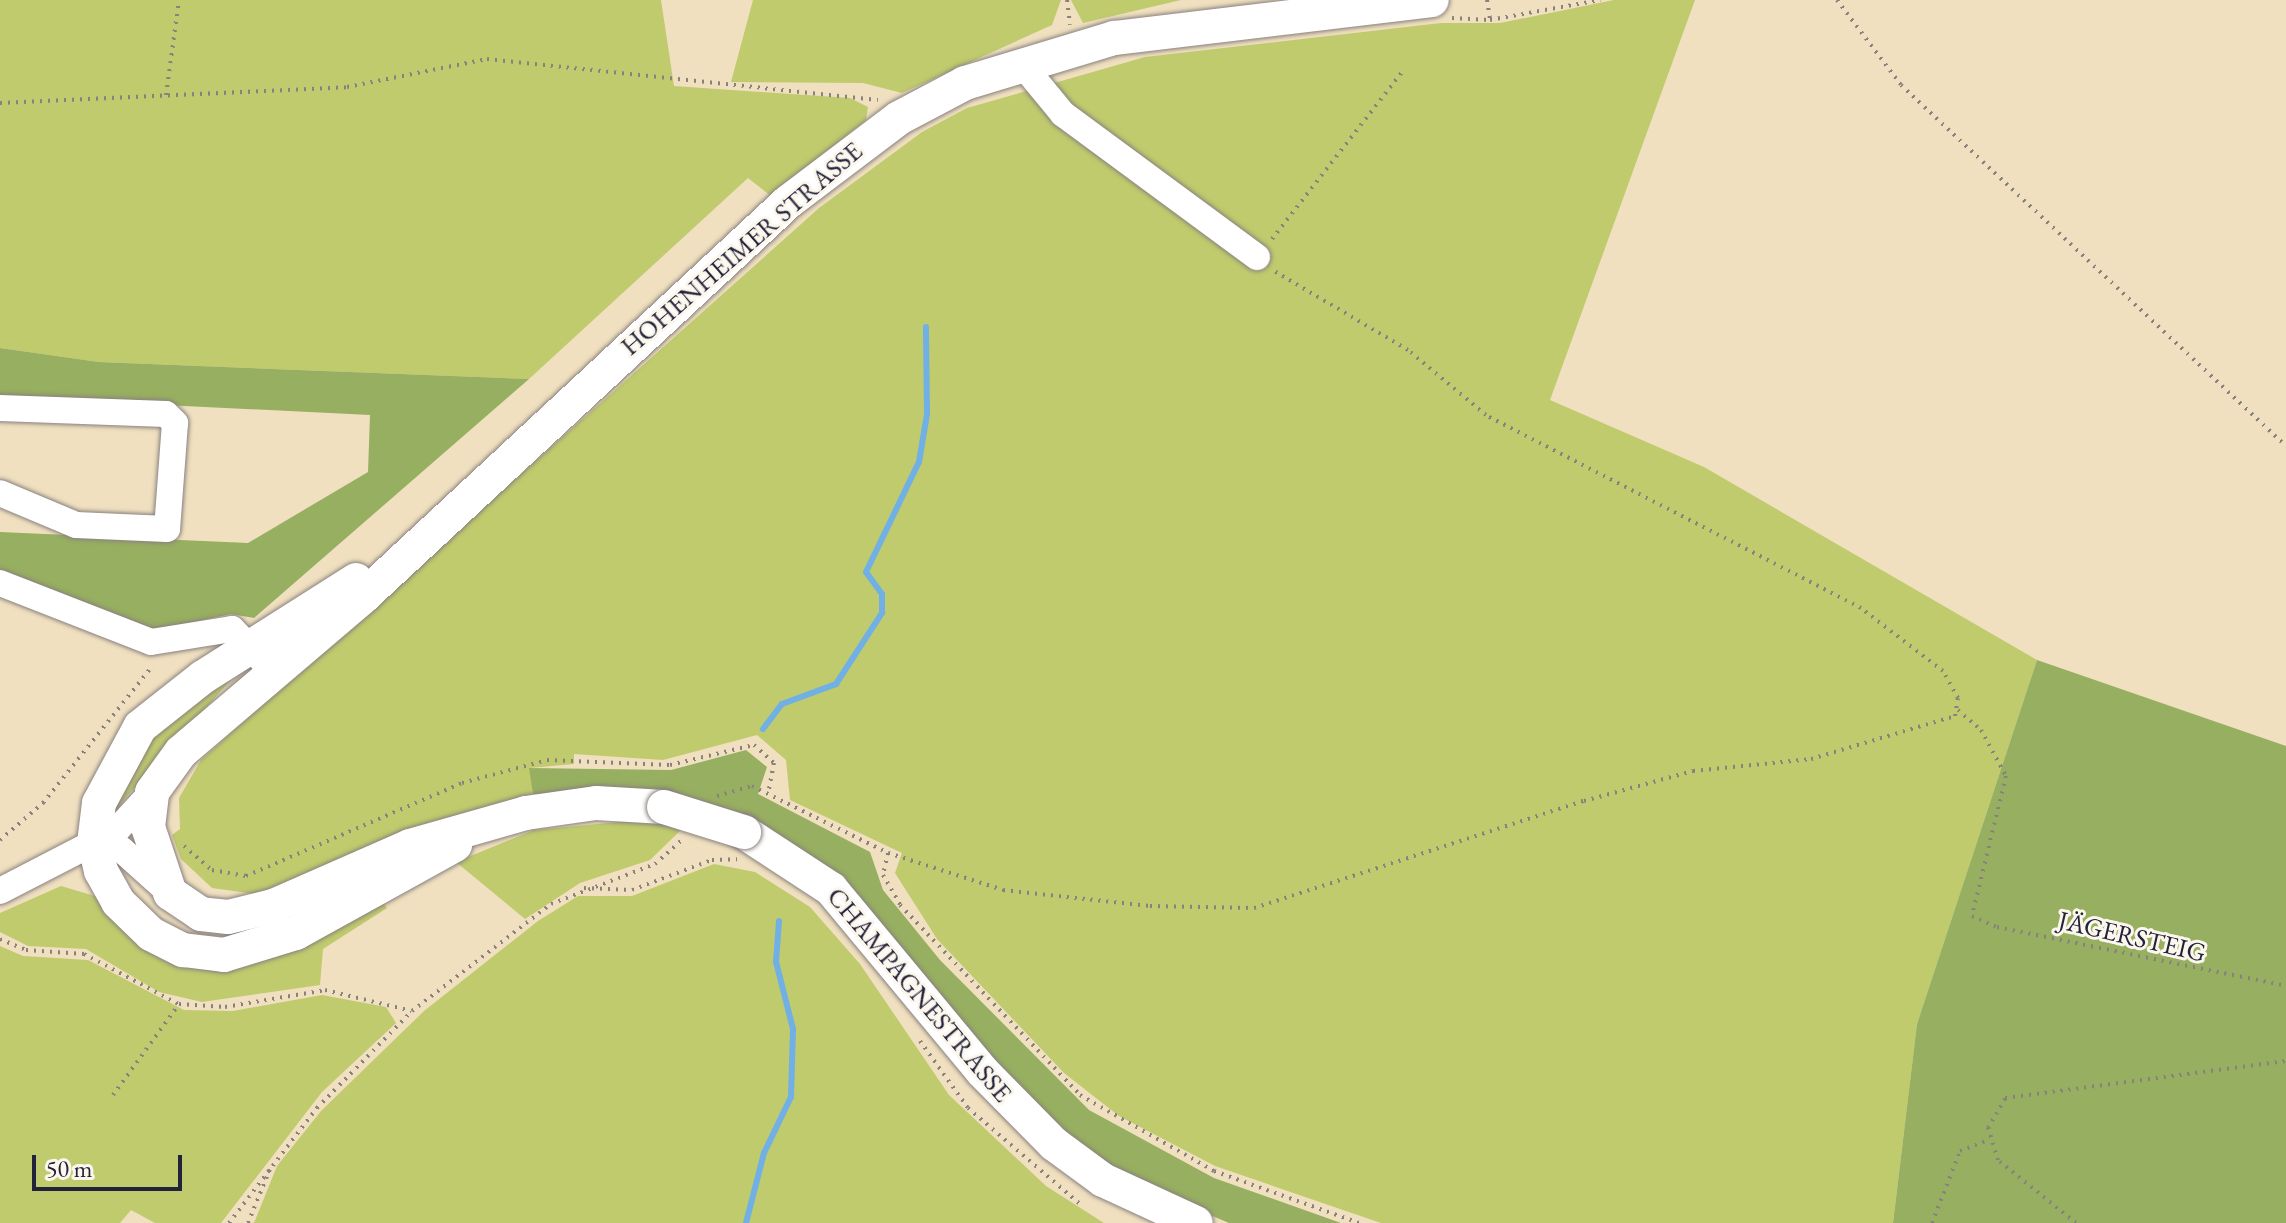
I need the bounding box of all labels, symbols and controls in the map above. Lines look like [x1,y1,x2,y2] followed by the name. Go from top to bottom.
[615,136,869,362] street label: HOHENHEIMER STRASSE
[820,881,1018,1109] street label: CHAMPAGNESTRASSE
[2055,905,2209,969] street label: JÄGERSTEIG
[36,1139,186,1189] scale bar
[46,1153,93,1184] text: 50 m

